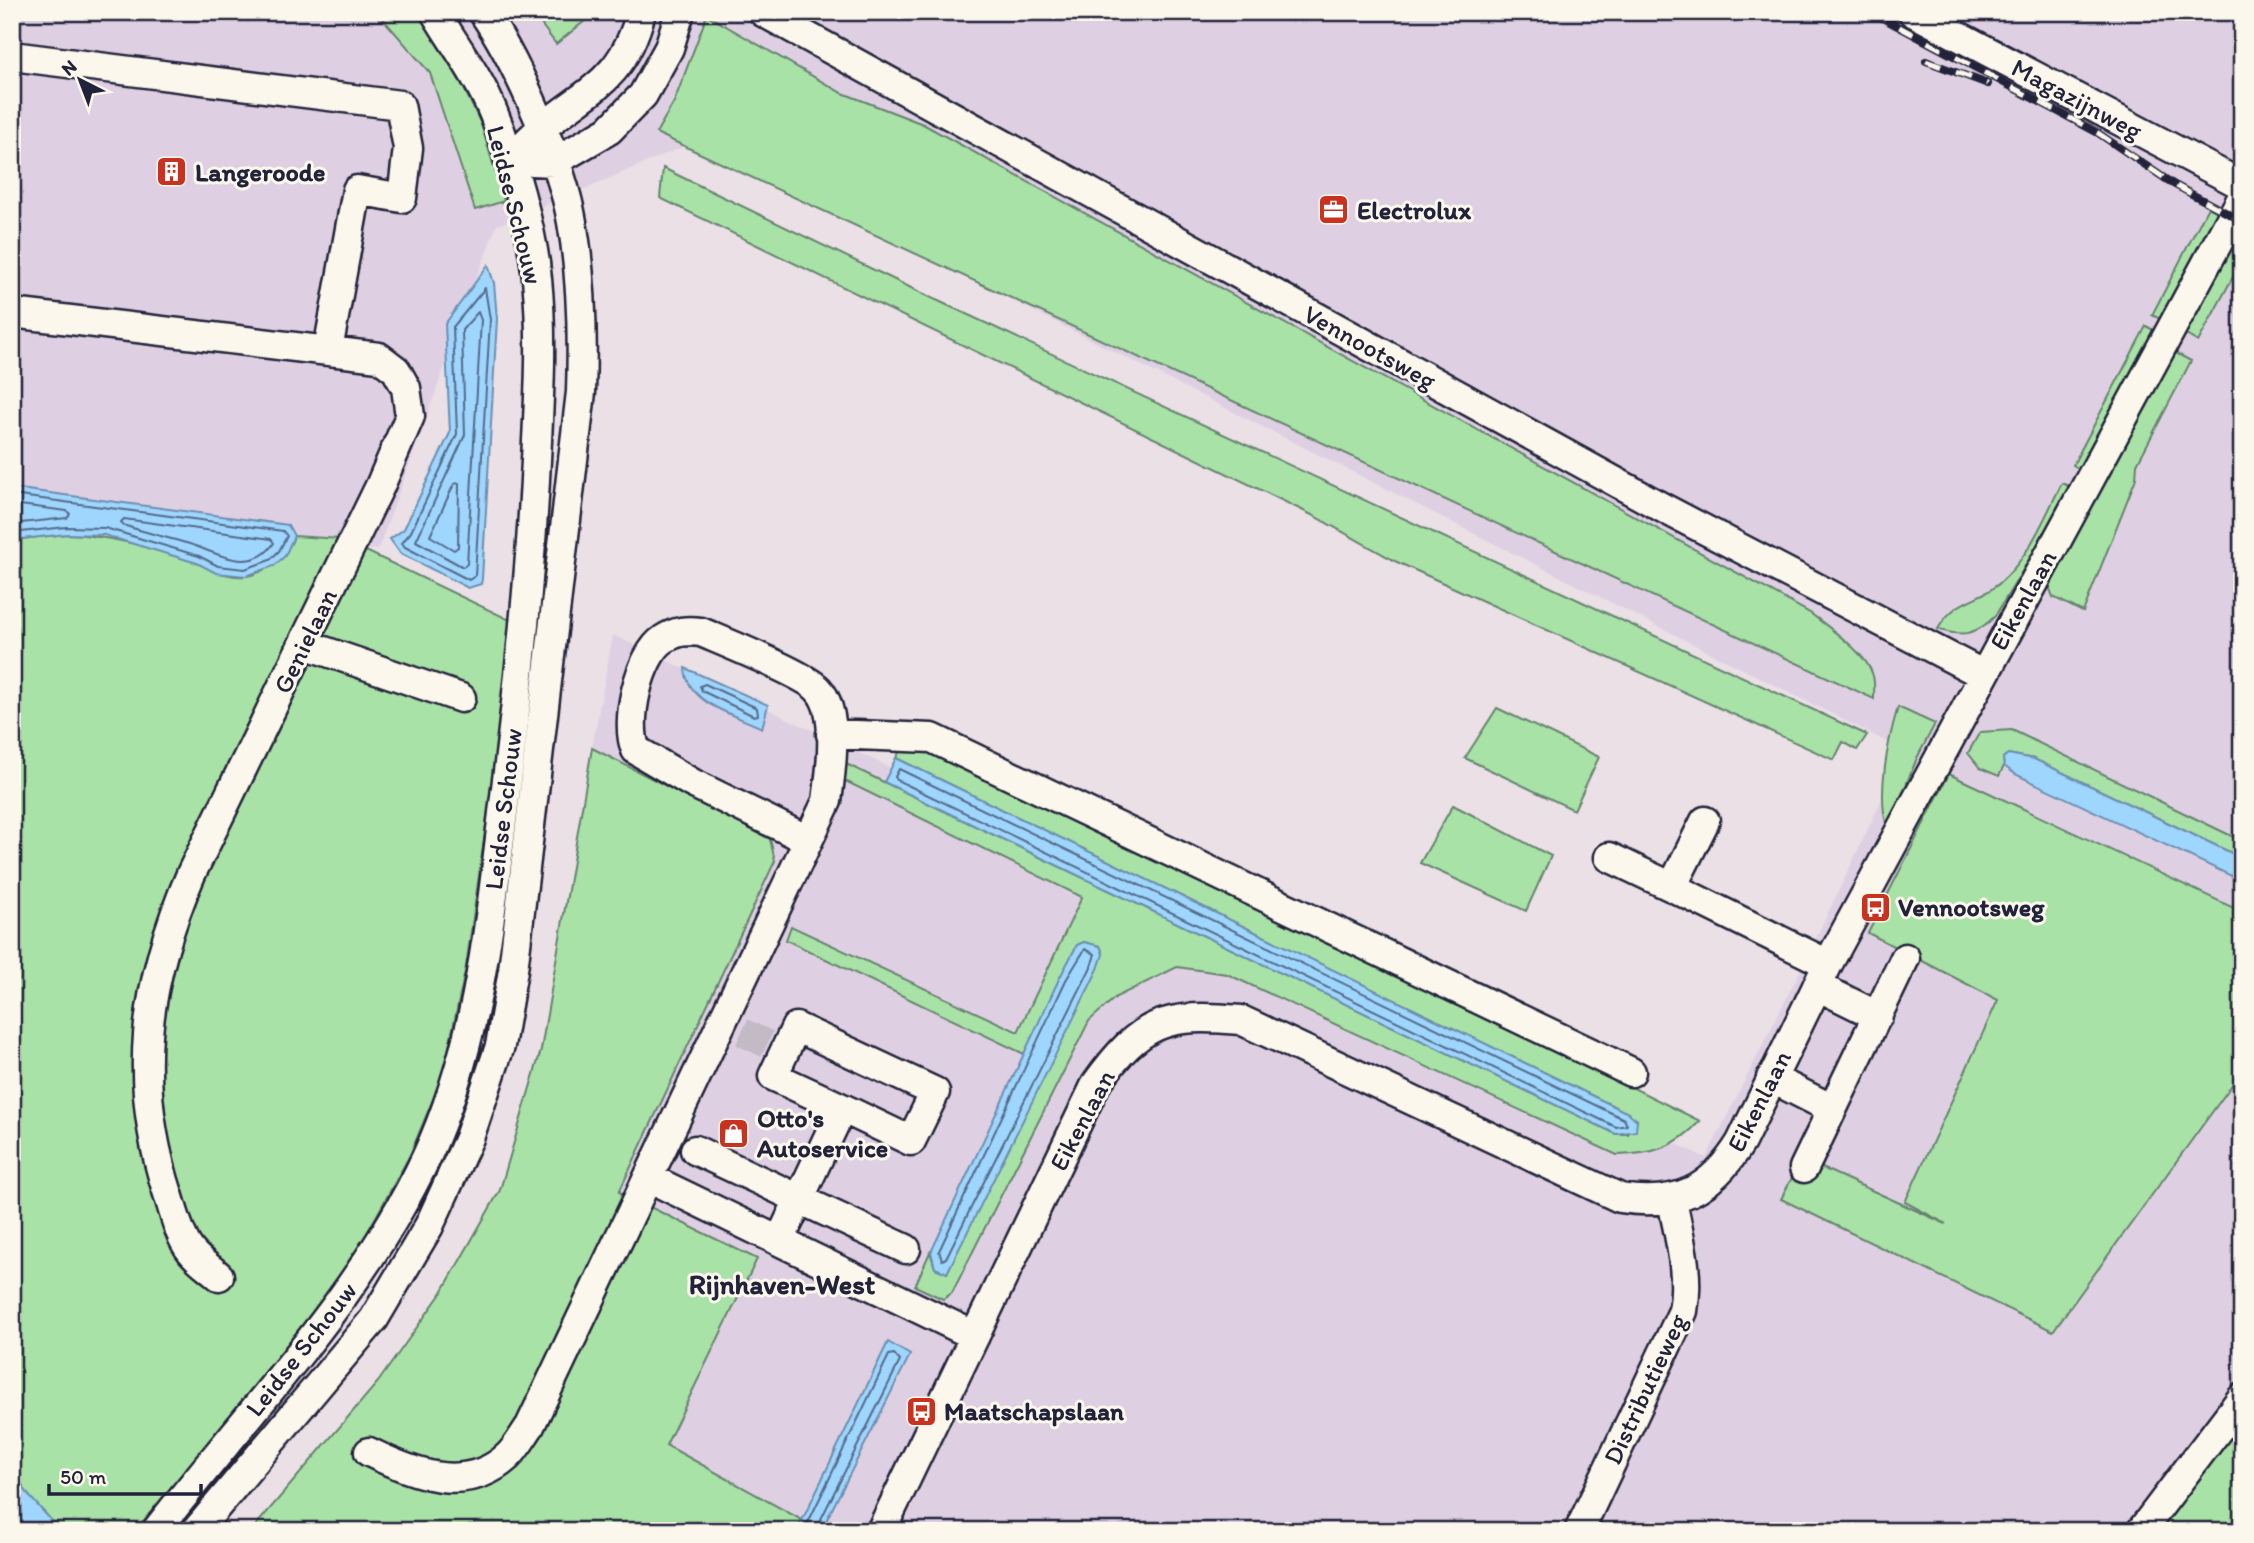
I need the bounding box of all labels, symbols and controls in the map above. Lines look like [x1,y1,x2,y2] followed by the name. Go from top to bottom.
[46,46,116,116] north arrow
[2006,51,2148,147] street label: Magazijnweg
[56,55,81,81] text: N
[480,122,550,288] street label: Leidse Schouw
[155,155,189,189] building icon: Langeroode
[195,156,325,188] place label: Langeroode
[1317,193,1351,227] office icon: Electrolux
[1357,194,1472,226] place label: Electrolux
[1298,298,1442,397] street label: Vennootsweg
[1982,544,2064,656] street label: Eikenlaan
[266,583,344,699] street label: Genielaan
[477,726,529,892] street label: Leidse Schouw
[1858,890,1892,924] bus stop icon: Vennootsweg
[1898,891,2045,923] place label: Vennootsweg
[1720,1045,1798,1157] street label: Eikenlaan
[1042,1064,1122,1176] street label: Eikenlaan
[756,1102,888,1164] place label: Otto's Autoservice
[717,1116,751,1150] shop icon: Otto's Autoservice
[689,1267,876,1301] district label: Rijnhaven-West
[238,1275,364,1423] street label: Leidse Schouw
[1596,1308,1694,1469] street label: Distributieweg
[904,1394,938,1428] bus stop icon: Maatschapslaan
[944,1395,1124,1427] place label: Maatschapslaan
[49,1452,201,1496] scale bar
[60,1464,107,1489] text: 50 m

